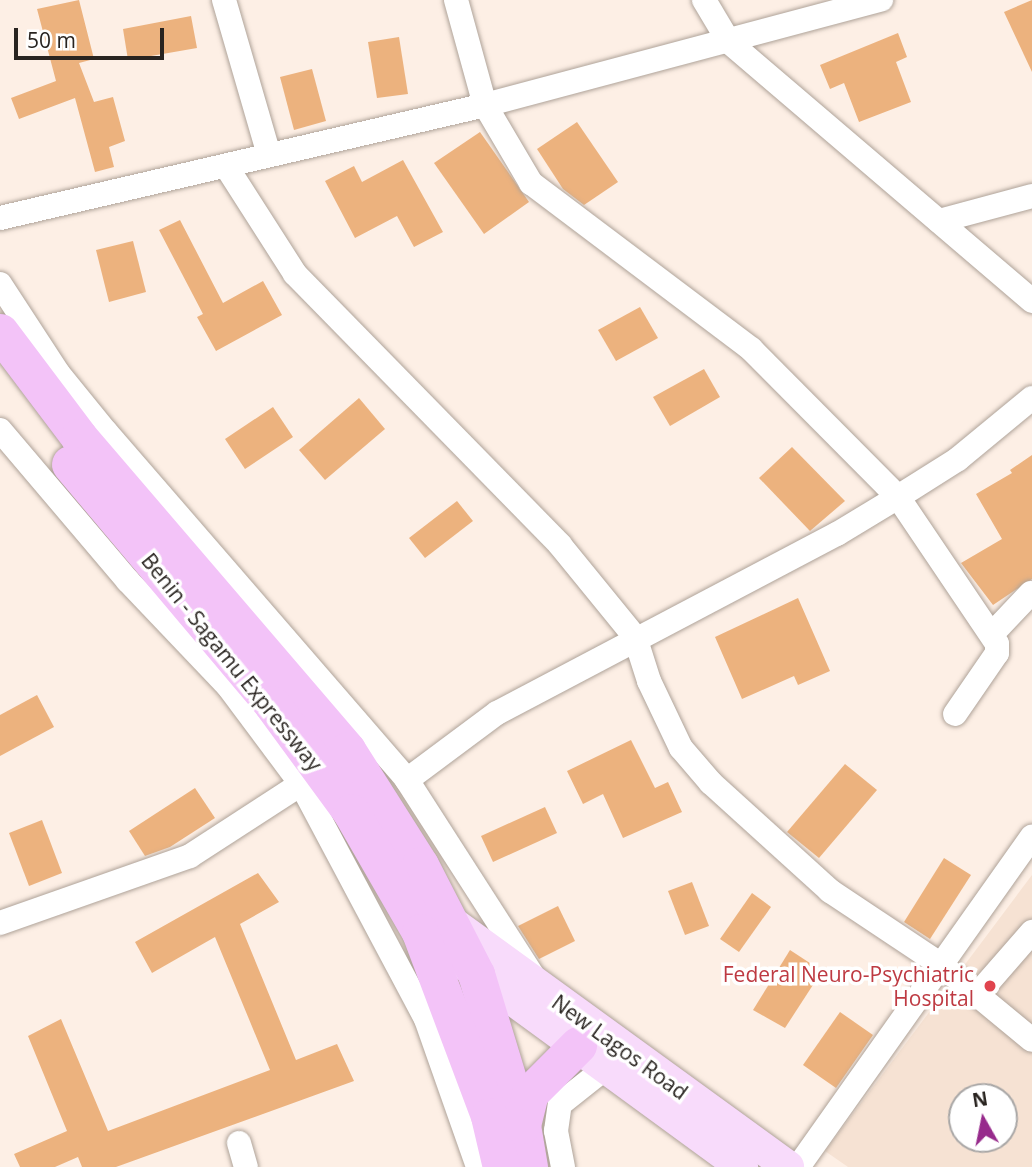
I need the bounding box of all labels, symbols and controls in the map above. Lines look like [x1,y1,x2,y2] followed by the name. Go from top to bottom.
[18,14,168,58] scale bar
[27,26,76,54] text: 50 m
[136,548,328,776] street label: Benin - Sagamu Expressway
[723,961,974,1011] place label: Federal Neuro-Psychiatric Hospital
[980,976,1000,996] marker: Federal Neuro-Psychiatric Hospital
[547,989,693,1105] street label: New Lagos Road
[948,1083,1018,1153] north arrow
[970,1085,990,1113] text: N

